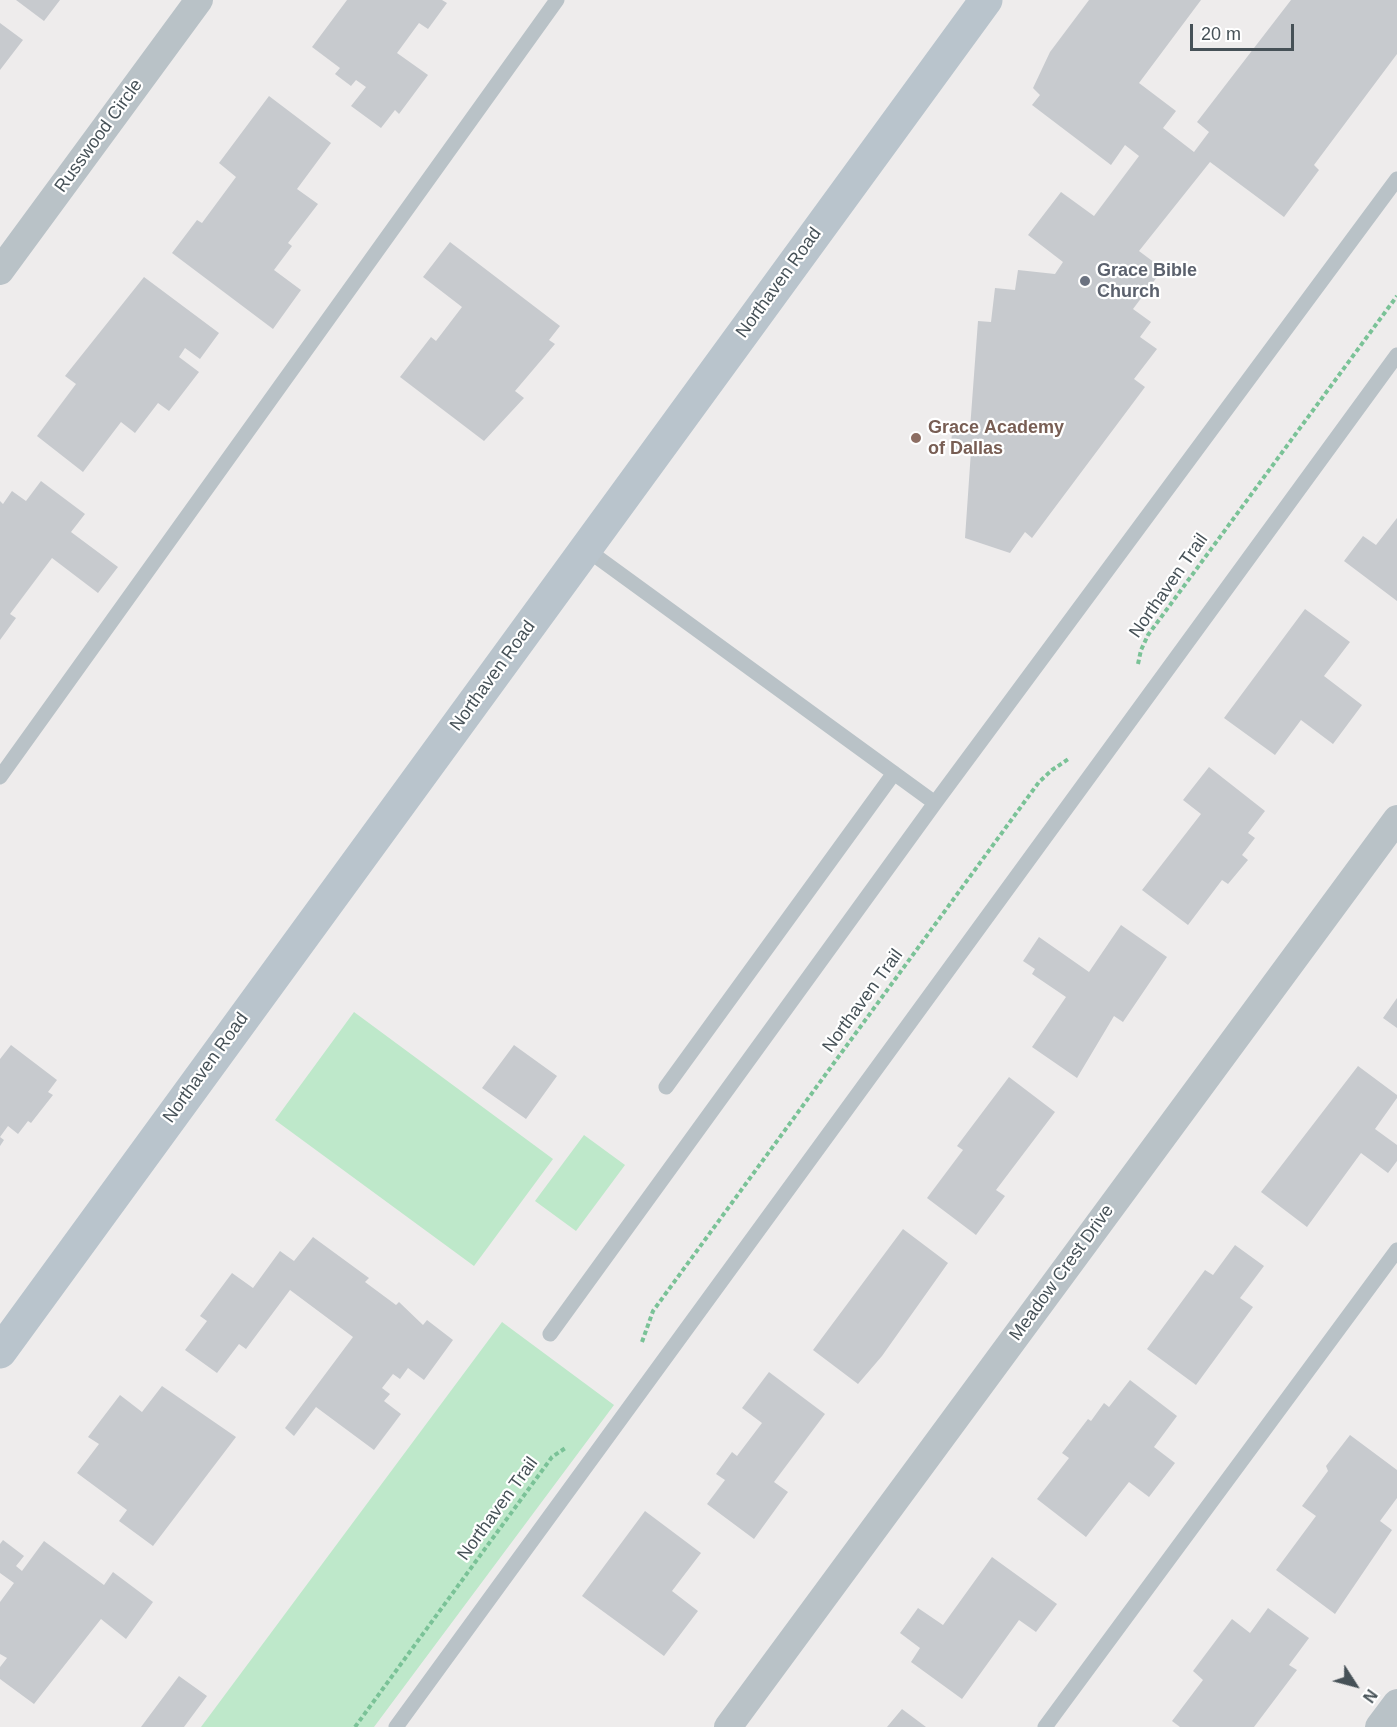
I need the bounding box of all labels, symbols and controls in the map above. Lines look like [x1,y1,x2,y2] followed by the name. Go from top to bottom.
[1193,12,1296,50] scale bar
[1201,24,1241,44] text: 20 m
[51,75,147,197] street label: Russwood Circle
[732,224,826,342] street label: Northaven Road
[1097,260,1197,302] place label: Grace Bible Church
[1078,274,1092,288] marker: Grace Bible Church
[928,417,1064,460] place label: Grace Academy of Dallas
[909,431,923,445] marker: Grace Academy of Dallas
[1125,530,1213,642] street label: Northaven Trail
[446,617,540,735] street label: Northaven Road
[818,945,908,1057] street label: Northaven Trail
[159,1009,253,1127] street label: Northaven Road
[1005,1201,1119,1345] street label: Meadow Crest Drive
[453,1453,543,1565] street label: Northaven Trail
[1325,1655,1385,1715] north arrow
[1360,1686,1380,1706] text: N

